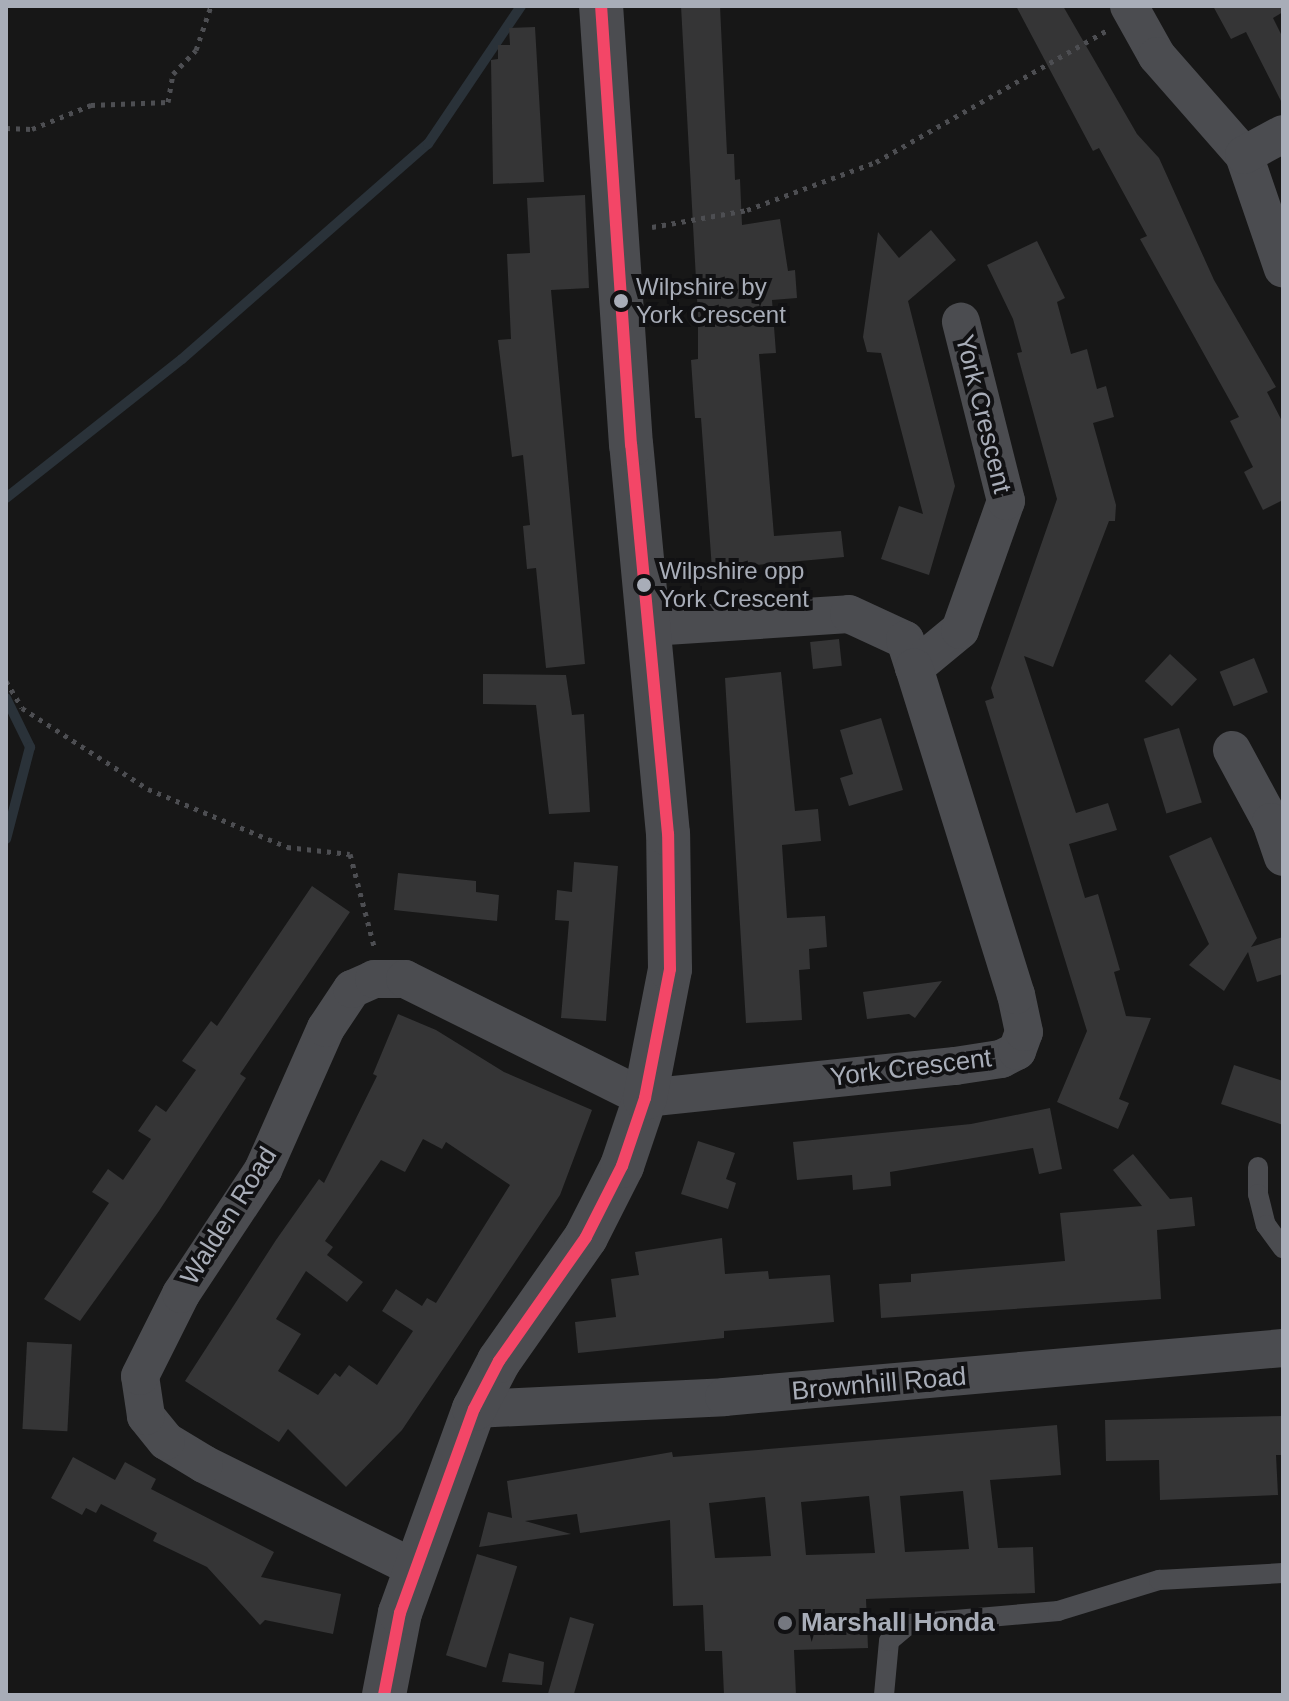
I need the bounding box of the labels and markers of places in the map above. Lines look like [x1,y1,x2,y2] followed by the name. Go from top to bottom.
[636,273,786,329] place label: Wilpshire by York Crescent
[613,293,629,309] marker: Wilpshire by York Crescent
[659,557,809,613] place label: Wilpshire opp York Crescent
[636,577,652,593] marker: Wilpshire opp York Crescent
[801,1607,995,1639] place label: Marshall Honda
[776,1614,794,1632] marker: Marshall Honda

